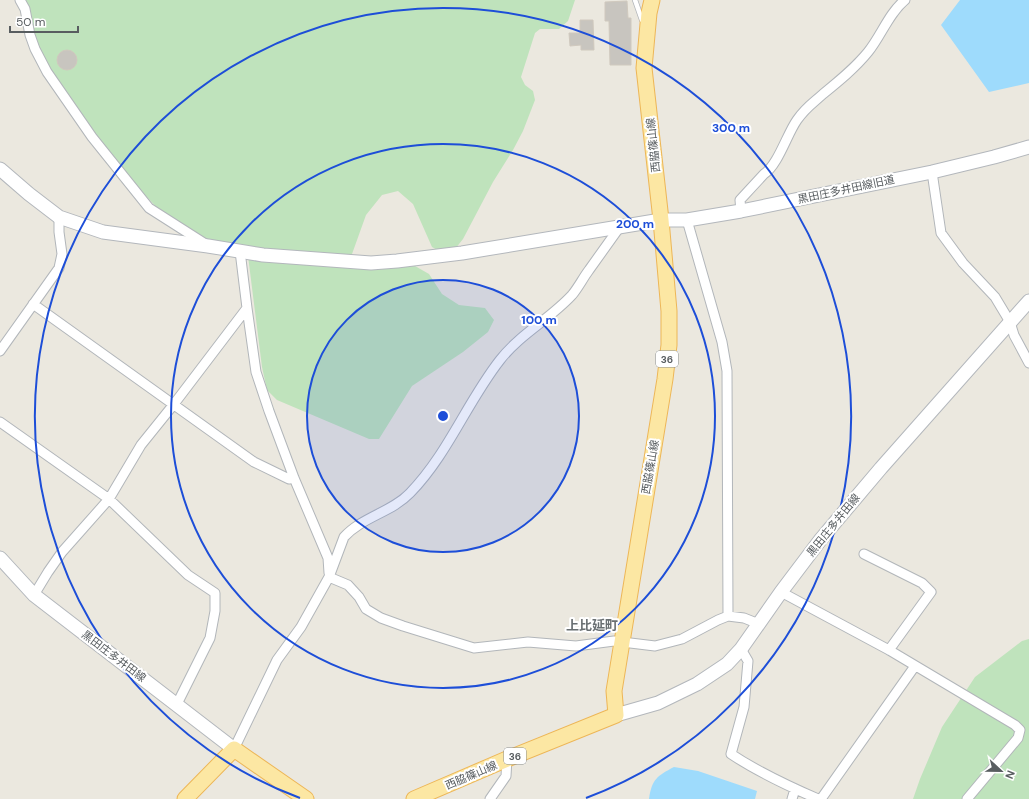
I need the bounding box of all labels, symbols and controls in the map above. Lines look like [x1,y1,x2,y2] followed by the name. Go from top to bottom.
[10,8,78,34] scale bar
[16,14,45,30] text: 50 m
[643,117,663,173] street label: 西脇篠山線
[712,120,750,136] text: 300 m
[796,172,896,206] street label: 黒田庄多井田線旧道
[616,216,654,232] text: 200 m
[521,312,557,328] text: 100 m
[656,351,678,367] road number: 36
[436,409,450,423] centre of rings
[638,439,662,495] street label: 西脇篠山線
[803,491,863,559] street label: 黒田庄多井田線
[566,617,618,634] district label: 上比延町
[79,627,149,685] street label: 黒田庄多井田線
[504,748,526,764] road number: 36
[981,751,1021,791] north arrow
[443,758,499,792] street label: 西脇篠山線
[1002,768,1018,781] text: N

